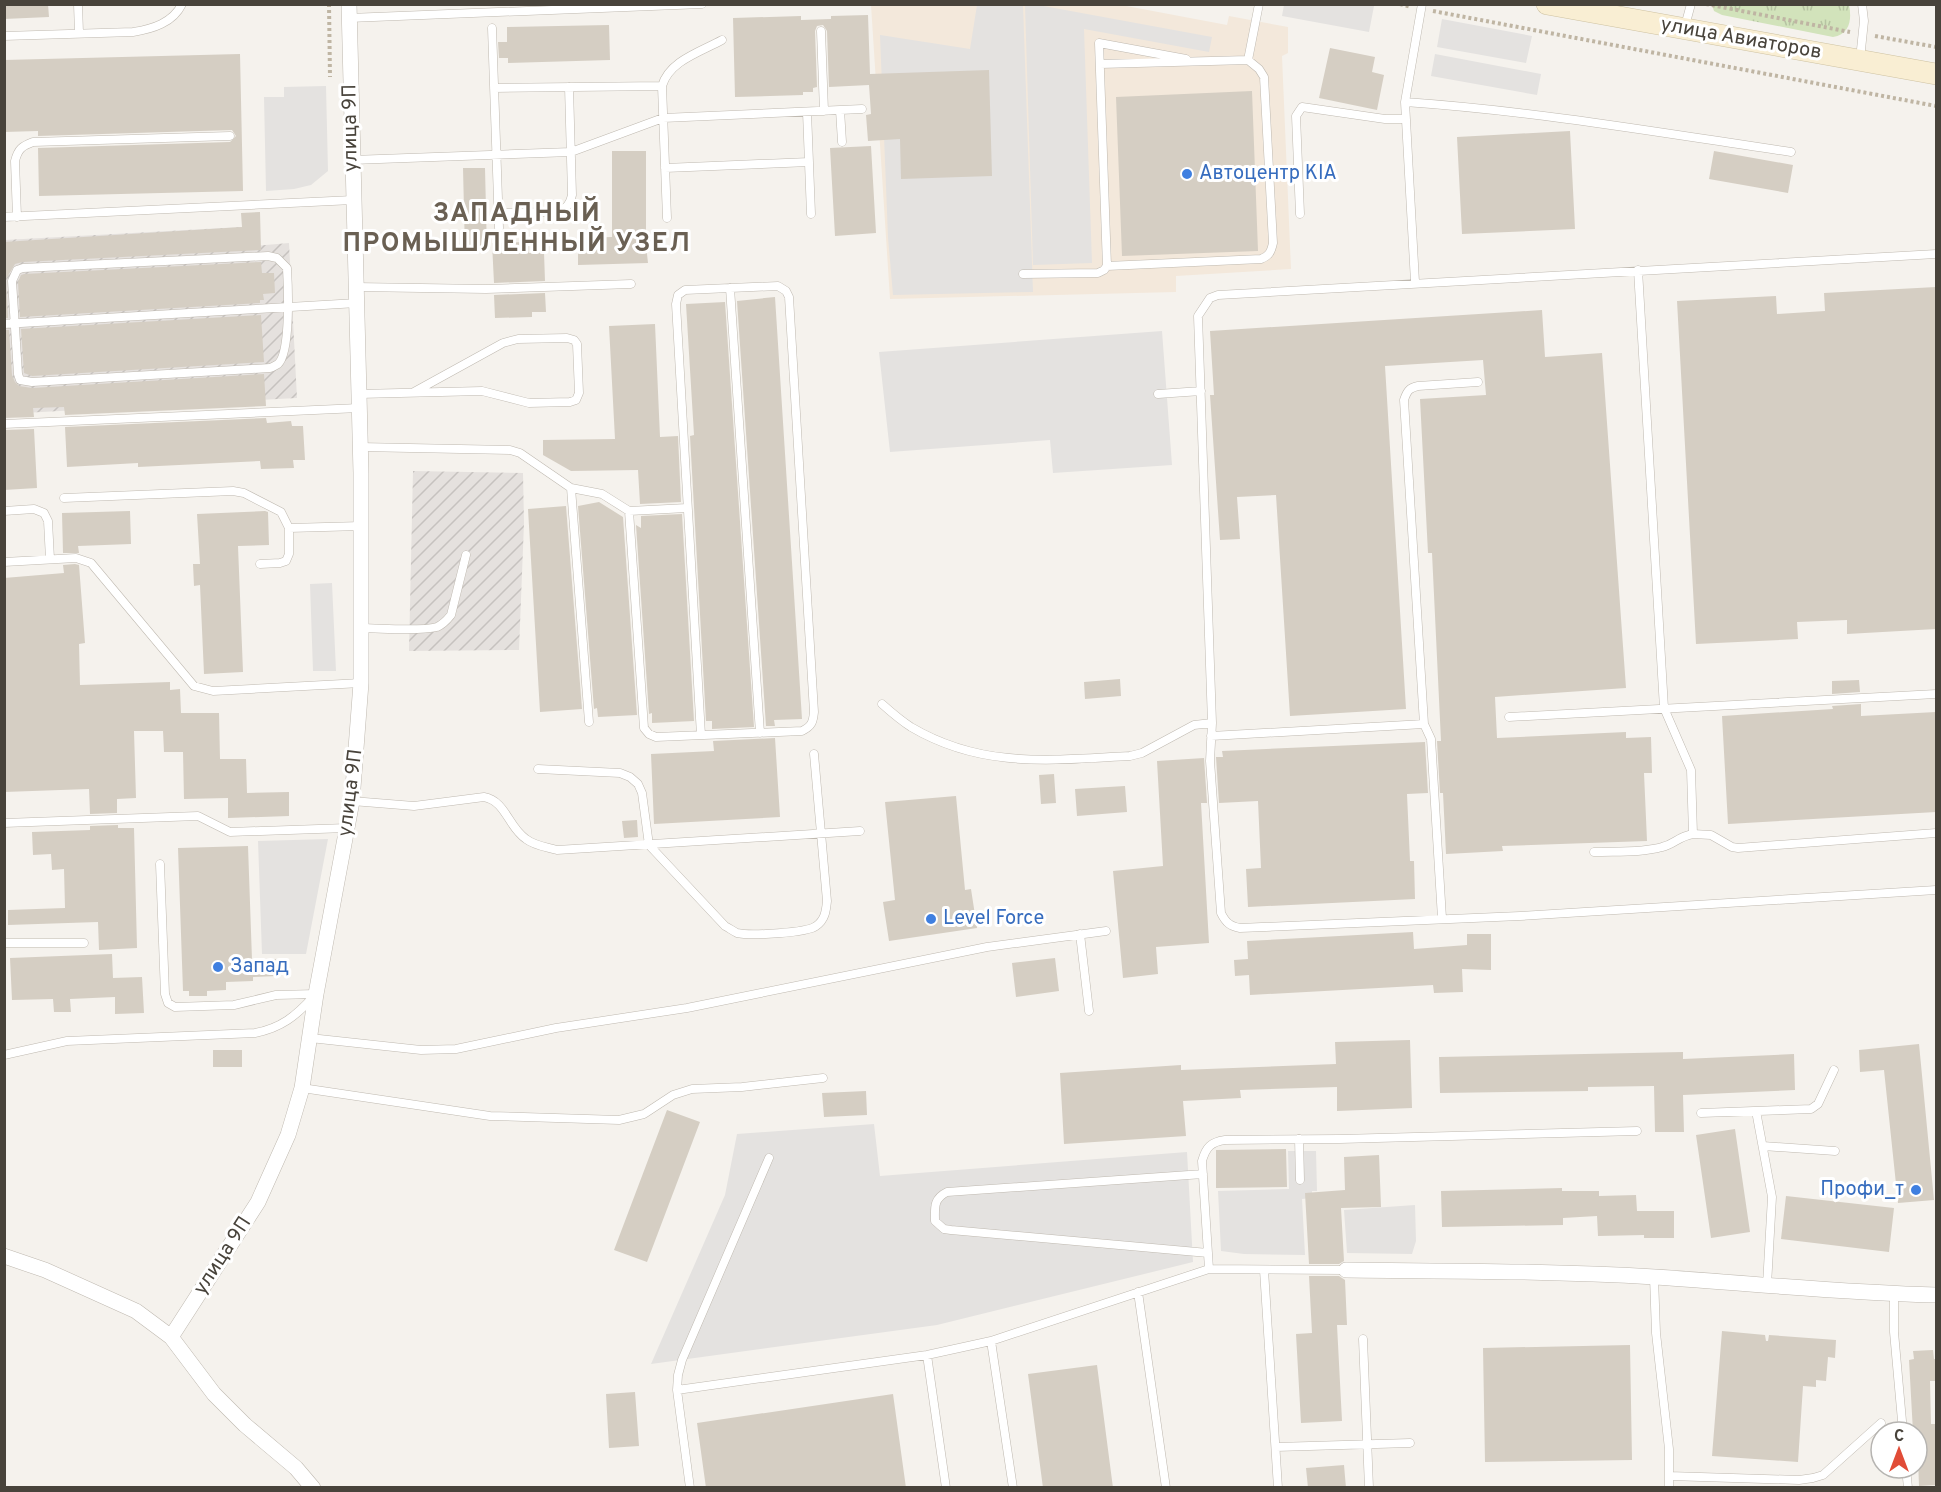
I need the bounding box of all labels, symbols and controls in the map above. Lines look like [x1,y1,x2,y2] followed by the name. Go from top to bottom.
[1658,12,1824,66] street label: улица Авиаторов
[337,84,365,172] street label: улица 9П
[1199,161,1337,187] place label: Автоцентр KIA
[1180,167,1194,181] marker: Автоцентр KIA
[343,196,691,261] district label: ЗАПАДНЫЙ ПРОМЫШЛЕННЫЙ УЗЕЛ
[333,748,369,838] street label: улица 9П
[943,906,1044,932] place label: Level Force
[924,912,938,926] marker: Level Force
[230,954,289,980] place label: Запад
[211,960,225,974] marker: Запад
[1820,1177,1904,1203] place label: Профи_т
[1909,1183,1923,1197] marker: Профи_т
[188,1212,258,1300] street label: улица 9П
[1869,1420,1929,1480] north arrow
[1894,1427,1904,1447] text: С

